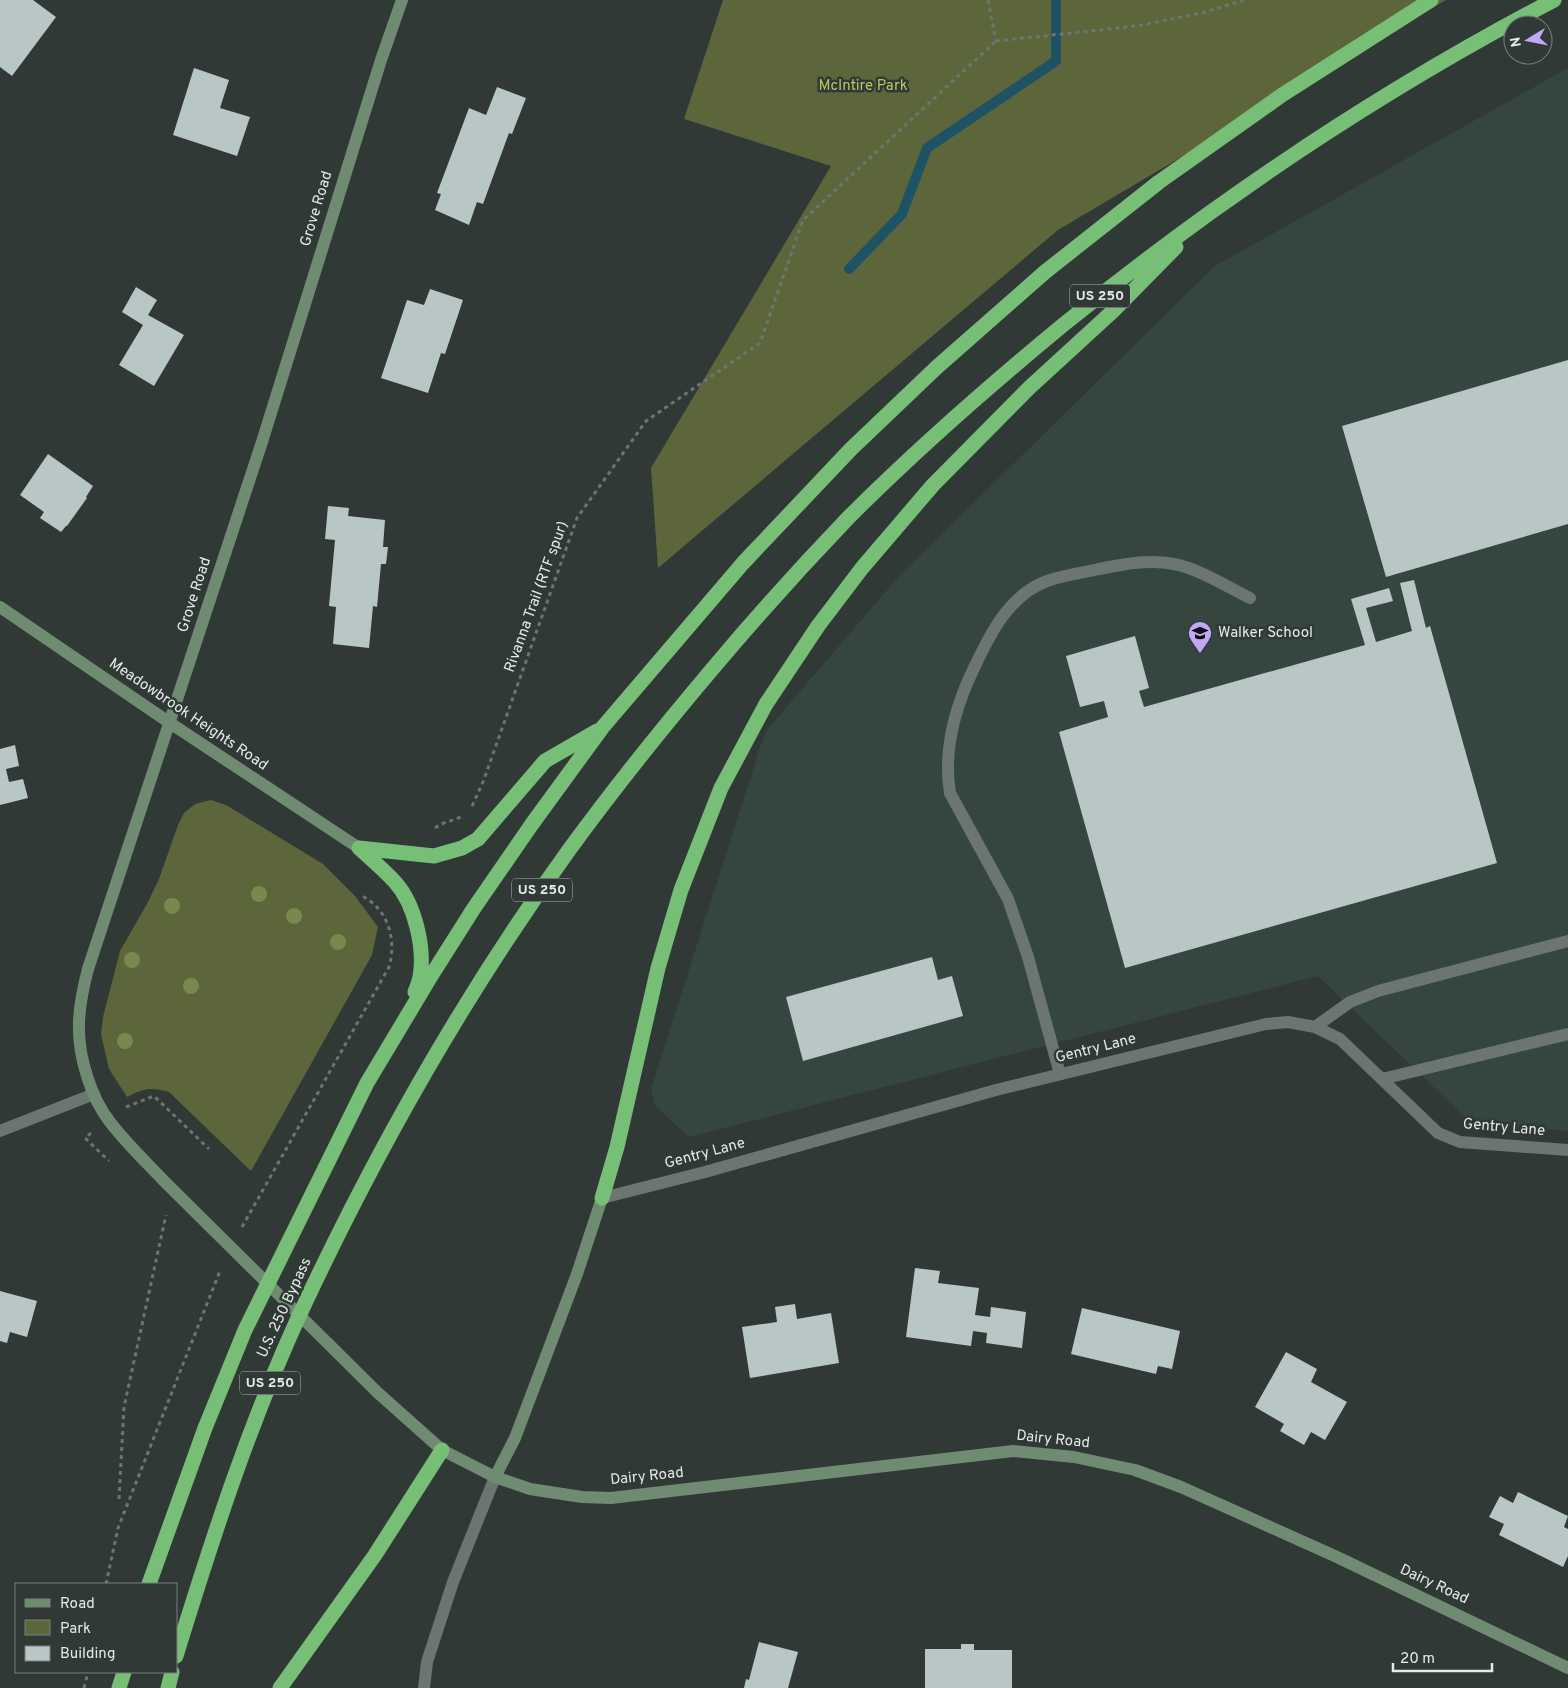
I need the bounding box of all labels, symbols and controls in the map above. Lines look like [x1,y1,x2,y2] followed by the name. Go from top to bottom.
[1503,15,1553,65] north arrow
[1507,36,1526,48] text: N
[818,77,908,96] park label: McIntire Park
[297,169,337,249] street label: Grove Road
[1070,284,1130,308] road number: US 250
[501,519,573,675] street label: Rivanna Trail (RTF spur)
[174,555,216,635] street label: Grove Road
[1187,620,1213,654] school or university icon: Walker School
[1218,624,1313,643] place label: Walker School
[105,655,271,775] street label: Meadowbrook Heights Road
[512,878,572,902] road number: US 250
[1054,1030,1138,1068] street label: Gentry Lane
[1462,1115,1546,1141] street label: Gentry Lane
[663,1134,747,1174] street label: Gentry Lane
[254,1255,316,1361] street label: U.S. 250 Bypass
[240,1372,300,1395] road number: US 250
[1015,1427,1091,1453] street label: Dairy Road
[609,1464,685,1490] street label: Dairy Road
[1397,1561,1471,1609] street label: Dairy Road
[15,1583,178,1673] legend
[60,1595,95,1614] text: Road
[60,1620,91,1639] text: Park
[1393,1640,1492,1672] scale bar
[60,1645,115,1664] text: Building
[1400,1650,1435,1669] text: 20 m

